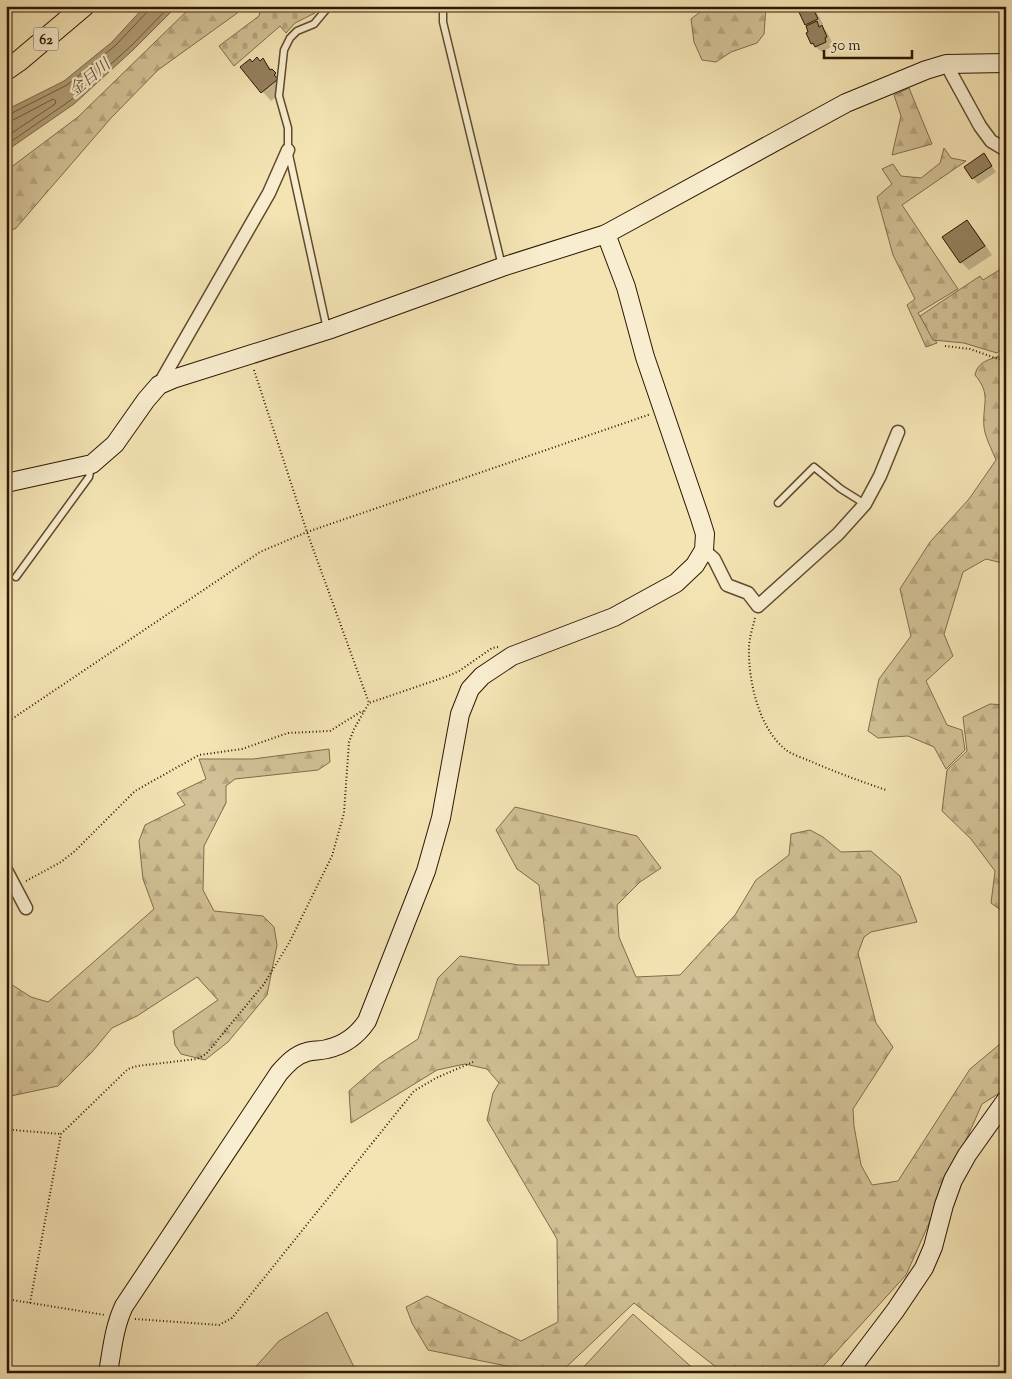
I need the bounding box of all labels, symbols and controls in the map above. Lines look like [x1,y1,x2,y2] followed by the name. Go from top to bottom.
[34,28,58,50] road number: 62
[824,28,912,60] scale bar
[831,36,861,57] text: 50 m
[65,53,118,103] water label: 金目川

